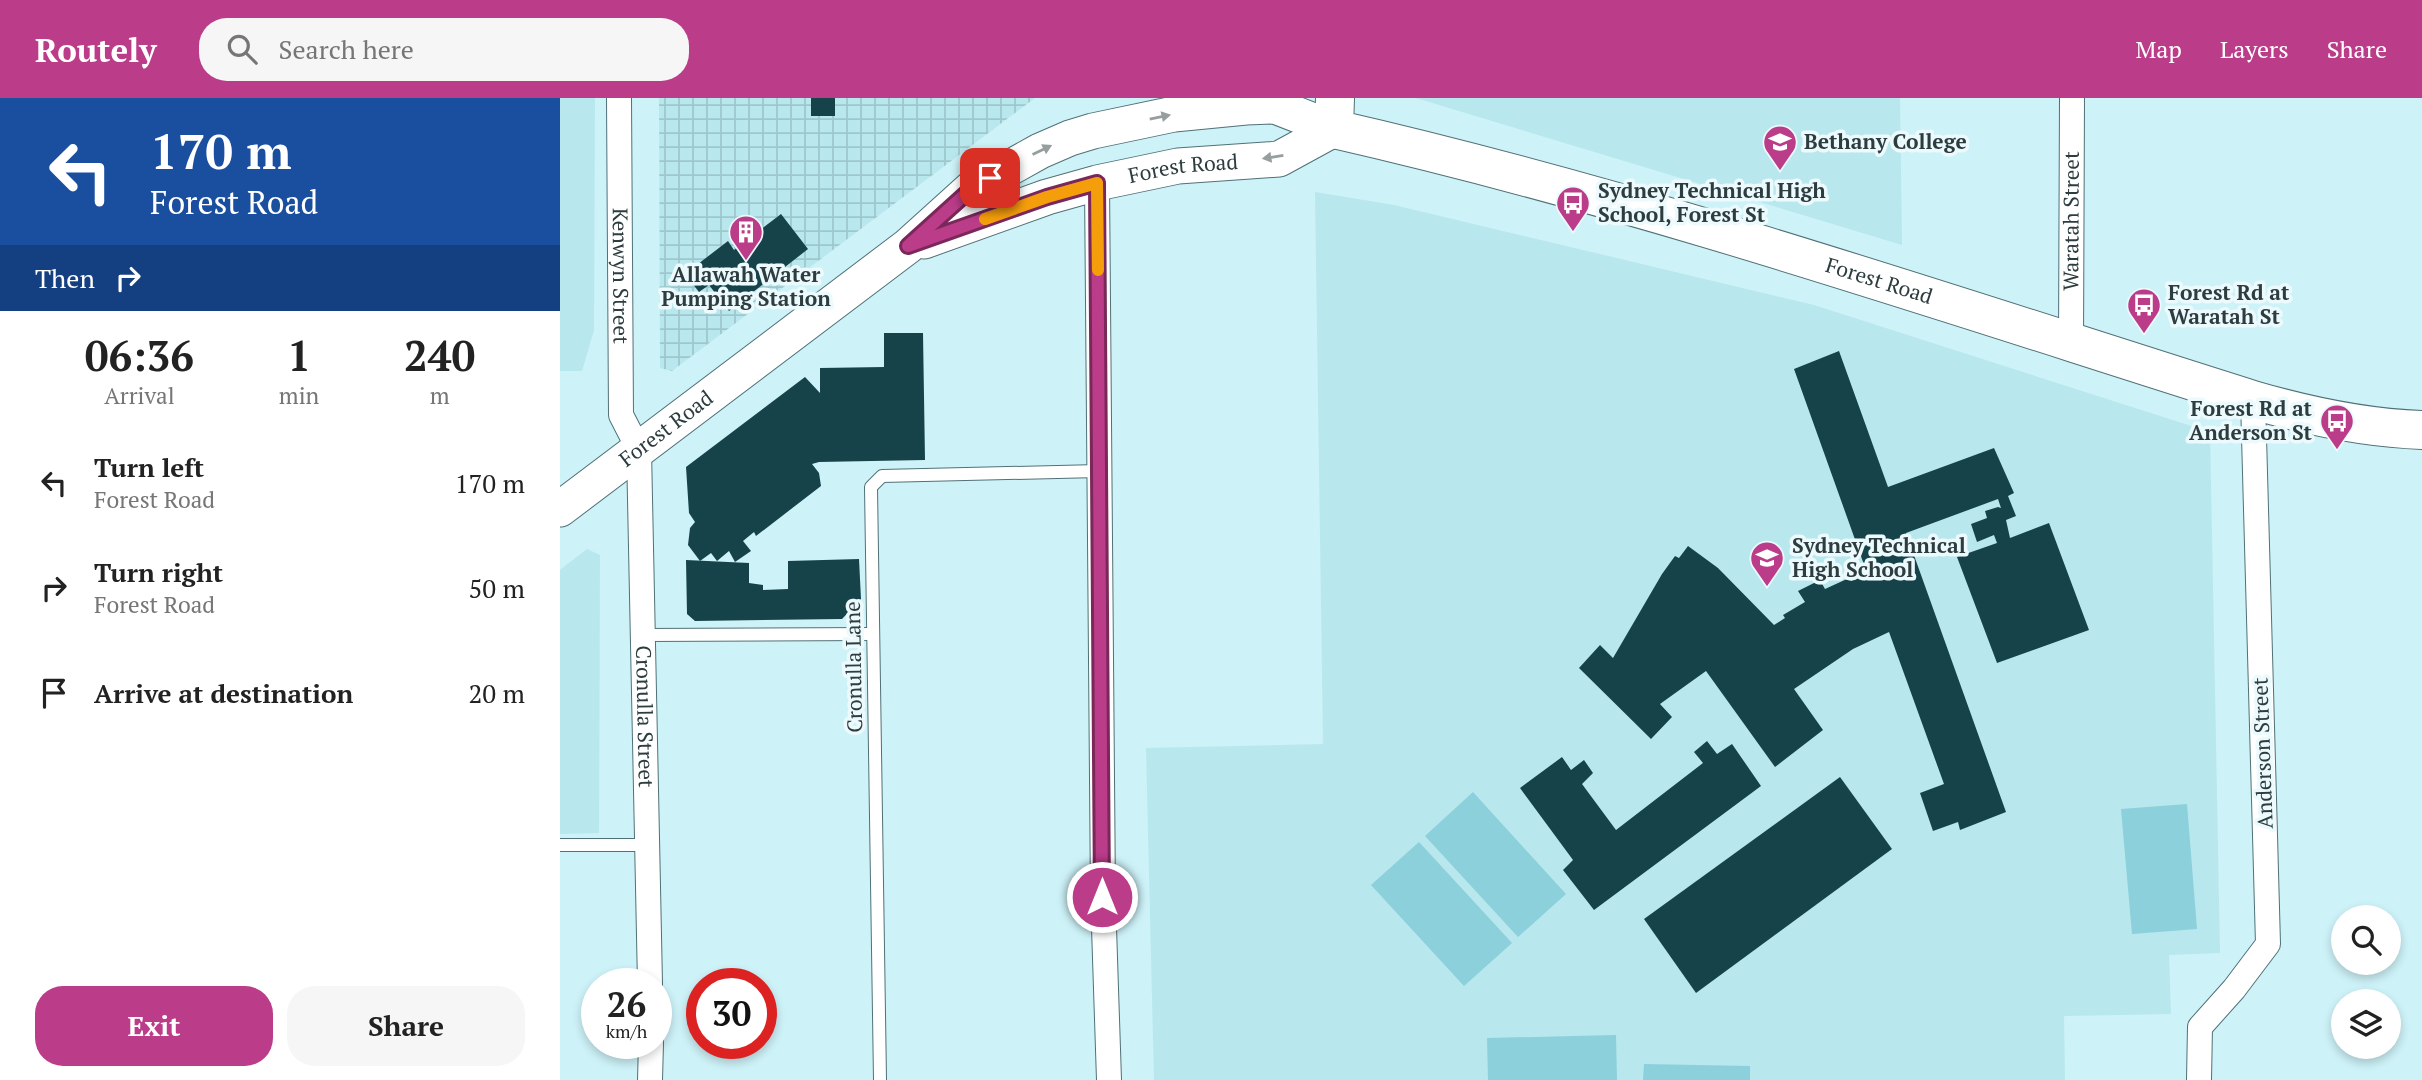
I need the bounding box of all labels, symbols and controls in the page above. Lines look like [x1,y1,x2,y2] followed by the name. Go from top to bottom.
[199,18,689,81] search box
[35,28,157,71] text: Routely
[223,30,261,68] icon: search
[279,32,414,66] text: Search here
[2135,33,2182,65] text: Map
[2220,33,2289,65] text: Layers
[2327,33,2387,65] text: Share
[1149,111,1171,122] one-way arrow
[150,118,292,183] text: 170 m
[1761,123,1799,172] school or university icon: Bethany College
[35,126,126,217] icon: left
[1804,127,1967,155] place label: Bethany College
[1032,145,1052,156] one-way arrow
[1125,147,1239,189] street label: Forest Road
[960,148,1020,208] pin
[2056,151,2085,291] street label: Waratah Street
[1262,152,1284,163] one-way arrow
[971,159,1009,197] icon: arrive
[1598,176,1826,228] place label: Sydney Technical High School, Forest St
[150,181,318,223] text: Forest Road
[1554,184,1592,233] bus stop icon: Sydney Technical High School, Forest St
[607,208,636,344] street label: Kenwyn Street
[727,213,765,262] building icon: Allawah Water Pumping Station
[1822,250,1937,310] street label: Forest Road
[109,259,147,297] icon: right
[661,260,831,312] place label: Allawah Water Pumping Station
[35,261,95,295] text: Then
[2168,278,2290,330] place label: Forest Rd at Waratah St
[2125,286,2163,335] bus stop icon: Forest Rd at Waratah St
[85,327,194,383] text: 06:36
[287,327,311,383] text: 1
[404,327,475,383] text: 240
[104,380,175,411] text: Arrival
[279,380,319,411] text: min
[430,380,450,411] text: m
[613,383,718,473] street label: Forest Road
[2189,394,2313,446] place label: Forest Rd at Anderson St
[2318,402,2356,451] bus stop icon: Forest Rd at Anderson St
[94,450,204,484] text: Turn left
[35,464,73,502] icon: left
[455,466,525,500] text: 170 m
[94,484,215,515] text: Forest Road
[1792,531,1966,583] place label: Sydney Technical High School
[1748,539,1786,588] school or university icon: Sydney Technical High School
[94,555,223,589] text: Turn right
[35,569,73,607] icon: right
[469,571,525,605] text: 50 m
[94,589,215,620] text: Forest Road
[838,601,868,733] street label: Cronulla Lane
[630,645,661,788] street label: Cronulla Street
[35,674,73,712] icon: arrive
[94,676,353,710] text: Arrive at destination
[469,676,525,710] text: 20 m
[2245,677,2279,829] street label: Anderson Street
[1065,860,1139,934] position arrow
[2331,905,2401,1059] map controls
[2331,905,2401,975] button: search
[686,968,777,1059] speed limit sign: 30
[607,981,646,1027] text: 26
[35,986,273,1066] button: Exit
[287,986,525,1066] button: Share
[2331,989,2401,1059] button: layers
[606,1019,647,1043] text: km/h

